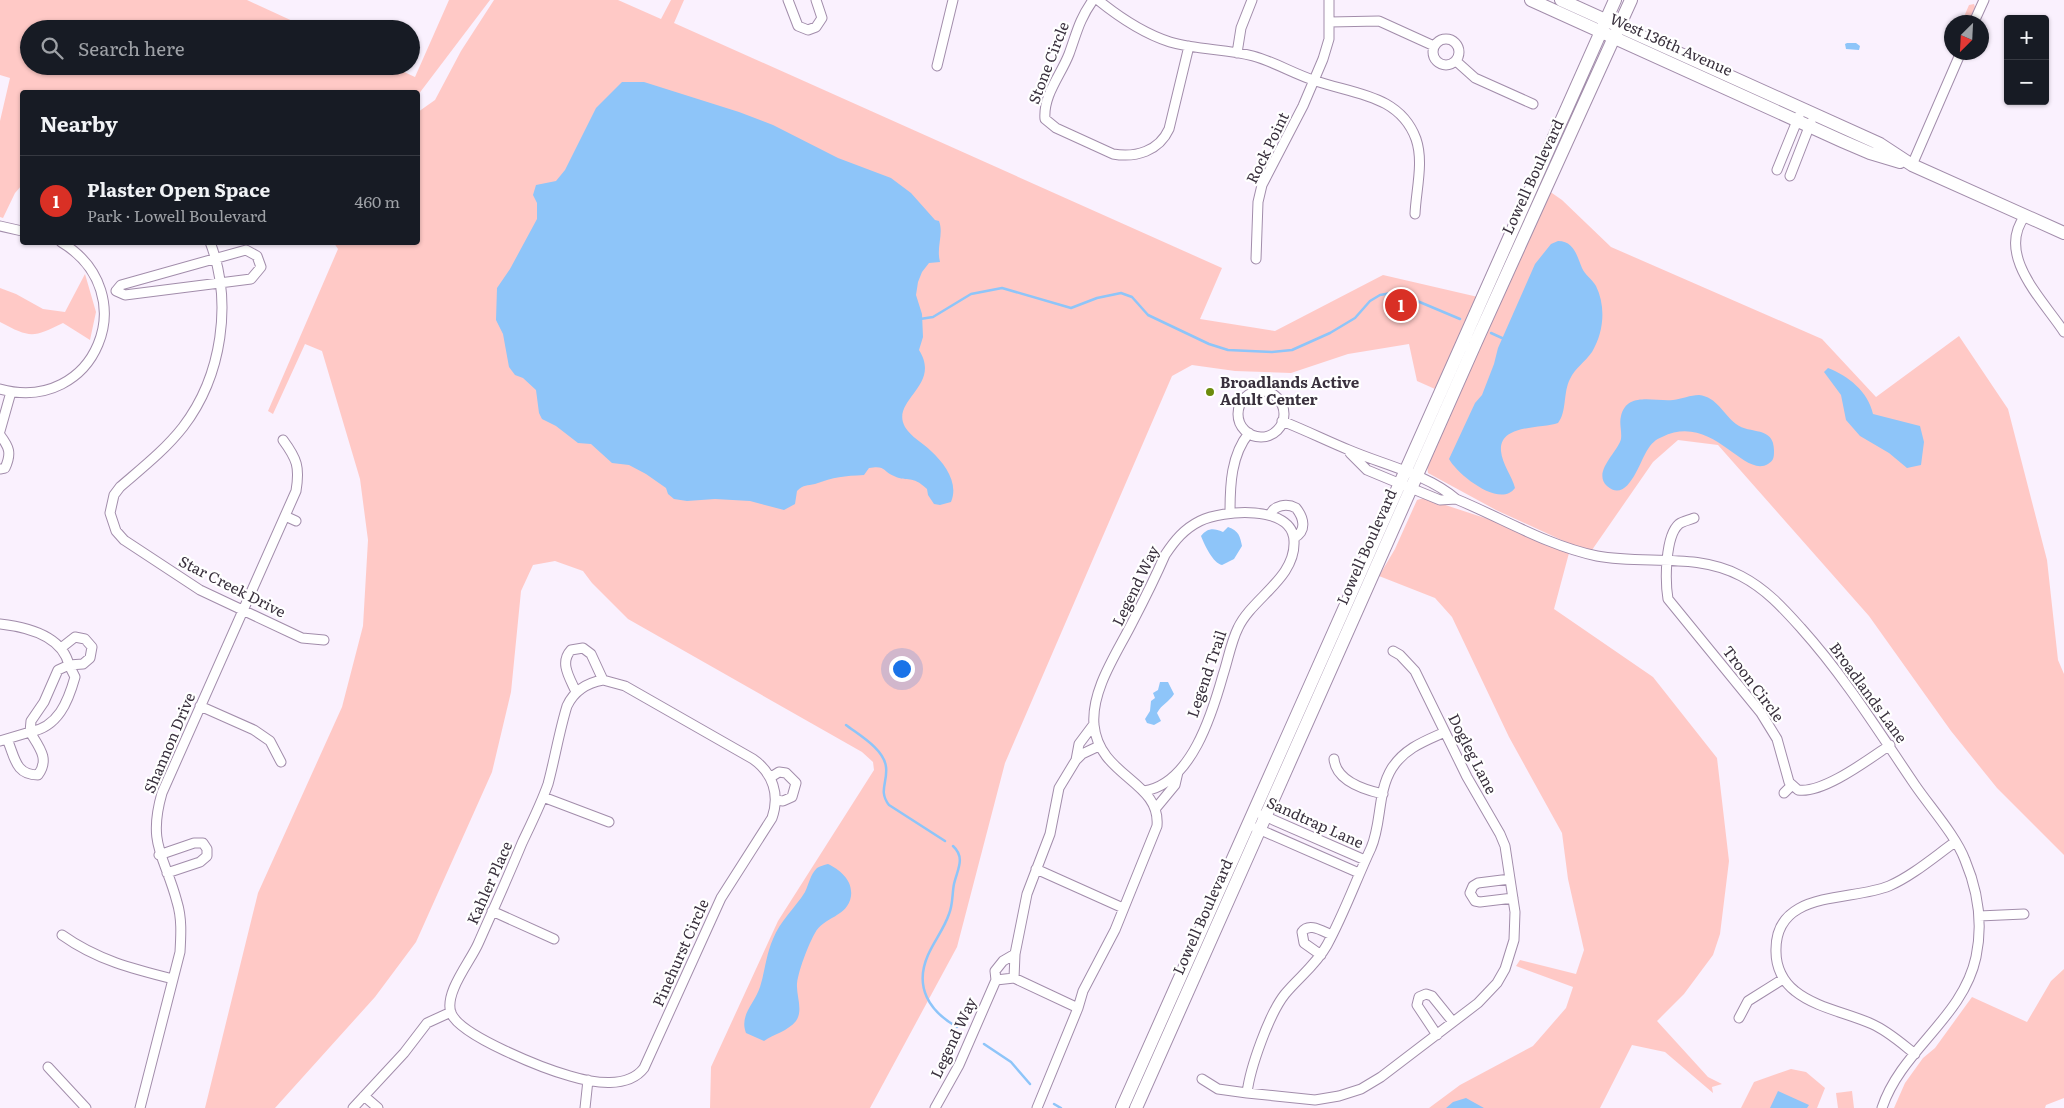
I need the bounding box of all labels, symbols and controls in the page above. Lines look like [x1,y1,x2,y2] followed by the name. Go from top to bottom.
[1607,6,1737,81] street label: West 136th Avenue
[1944,15,1989,60] north arrow
[2004,15,2049,105] map controls
[2004,15,2049,60] button: +
[1021,18,1074,107] street label: Stone Circle
[20,20,420,75] search box
[38,34,66,62] icon: search
[78,34,185,62] text: Search here
[2004,60,2049,105] button: −
[40,107,118,138] text: Nearby
[1239,108,1294,187] street label: Rock Point
[1495,115,1568,238] street label: Lowell Boulevard
[87,175,270,203] text: Plaster Open Space
[53,189,59,213] text: 1
[355,189,400,213] text: 460 m
[87,203,267,227] text: Park · Lowell Boulevard
[1385,286,1417,324] pin: 1
[1220,370,1360,410] place label: Broadlands Active Adult Center
[1204,386,1216,398] marker: Broadlands Active Adult Center
[1330,485,1402,608] street label: Lowell Boulevard
[1105,541,1164,630] street label: Legend Way
[175,549,290,623] street label: Star Creek Drive
[1180,627,1231,720] street label: Legend Trail
[1825,637,1914,747] street label: Broadlands Lane
[1718,640,1791,726] street label: Troon Circle
[889,656,915,682] your location
[137,688,200,796] street label: Shannon Drive
[1443,709,1504,798] street label: Dogleg Lane
[1264,790,1368,853] street label: Sandtrap Lane
[460,837,517,928] street label: Kahler Place
[1166,855,1238,978] street label: Lowell Boulevard
[646,895,714,1010] street label: Pinehurst Circle
[924,993,982,1082] street label: Legend Way

